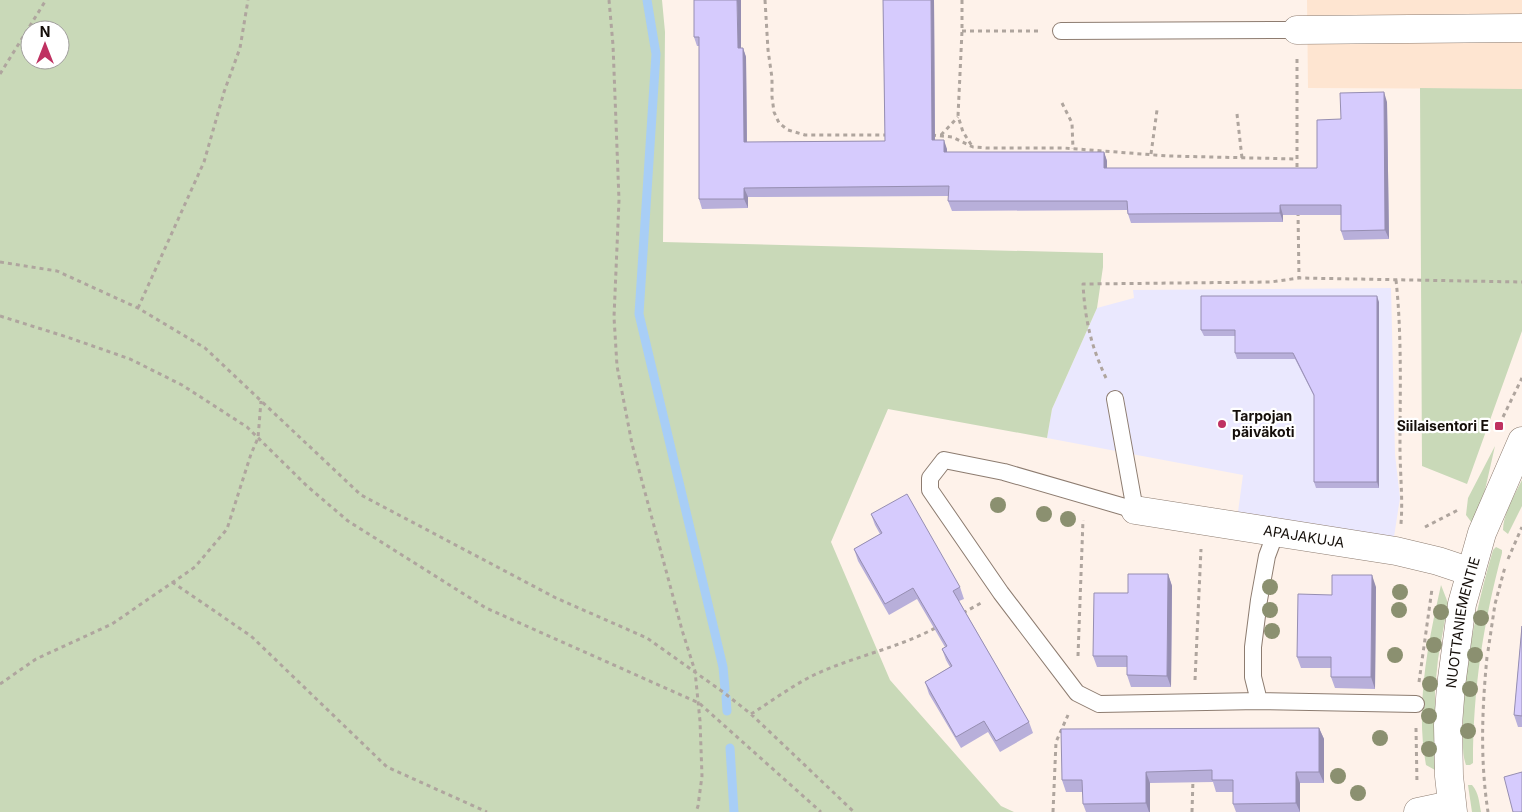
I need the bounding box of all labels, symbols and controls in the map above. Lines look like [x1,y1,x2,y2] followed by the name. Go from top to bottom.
[20,20,70,70] north arrow
[40,23,50,40] text: N
[1232,407,1295,440] place label: Tarpojan päiväkoti
[1397,417,1489,434] place label: Siilaisentori E
[1216,418,1228,430] marker: Tarpojan päiväkoti
[1493,420,1505,432] marker: Siilaisentori E
[1262,521,1346,551] street label: APAJAKUJA
[1442,555,1483,689] street label: NUOTTANIEMENTIE

